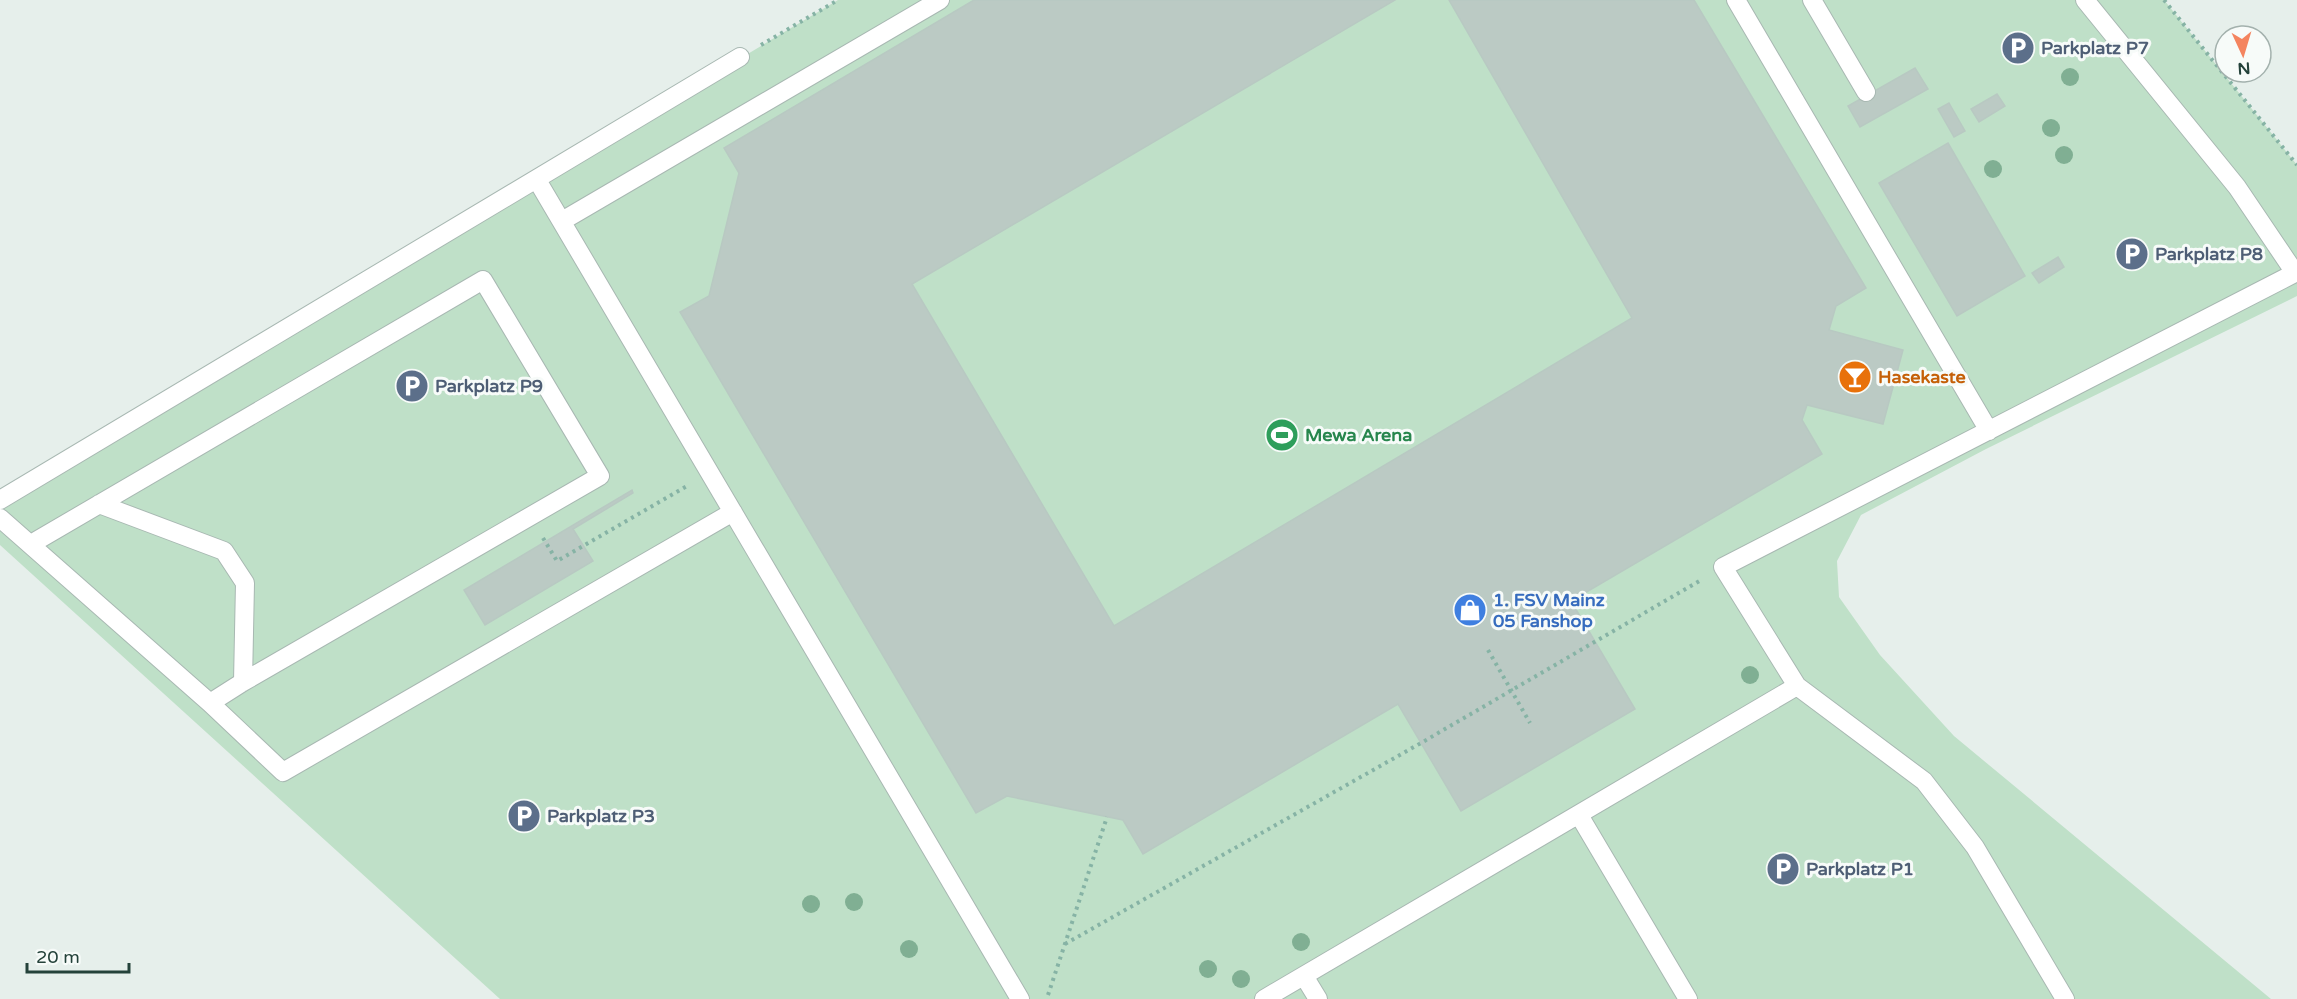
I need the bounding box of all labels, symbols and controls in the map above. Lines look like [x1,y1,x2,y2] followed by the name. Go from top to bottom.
[2213,24,2273,84] north arrow
[2000,30,2036,66] parking icon: Parkplatz P7
[2041,37,2149,59] place label: Parkplatz P7
[2237,58,2251,78] text: N
[2114,236,2150,272] parking icon: Parkplatz P8
[2155,243,2263,265] place label: Parkplatz P8
[1837,359,1873,395] bar icon: Hasekaste
[1878,366,1966,388] place label: Hasekaste
[394,368,430,404] parking icon: Parkplatz P9
[435,375,543,397] place label: Parkplatz P9
[1264,417,1300,453] sports icon: Mewa Arena
[1305,424,1412,446] place label: Mewa Arena
[1493,589,1605,632] place label: 1. FSV Mainz 05 Fanshop
[1452,592,1488,628] shop icon: 1. FSV Mainz 05 Fanshop
[506,798,542,834] parking icon: Parkplatz P3
[547,805,655,827] place label: Parkplatz P3
[1765,851,1801,887] parking icon: Parkplatz P1
[1806,858,1914,880] place label: Parkplatz P1
[27,936,129,974] scale bar
[36,946,80,968] text: 20 m

